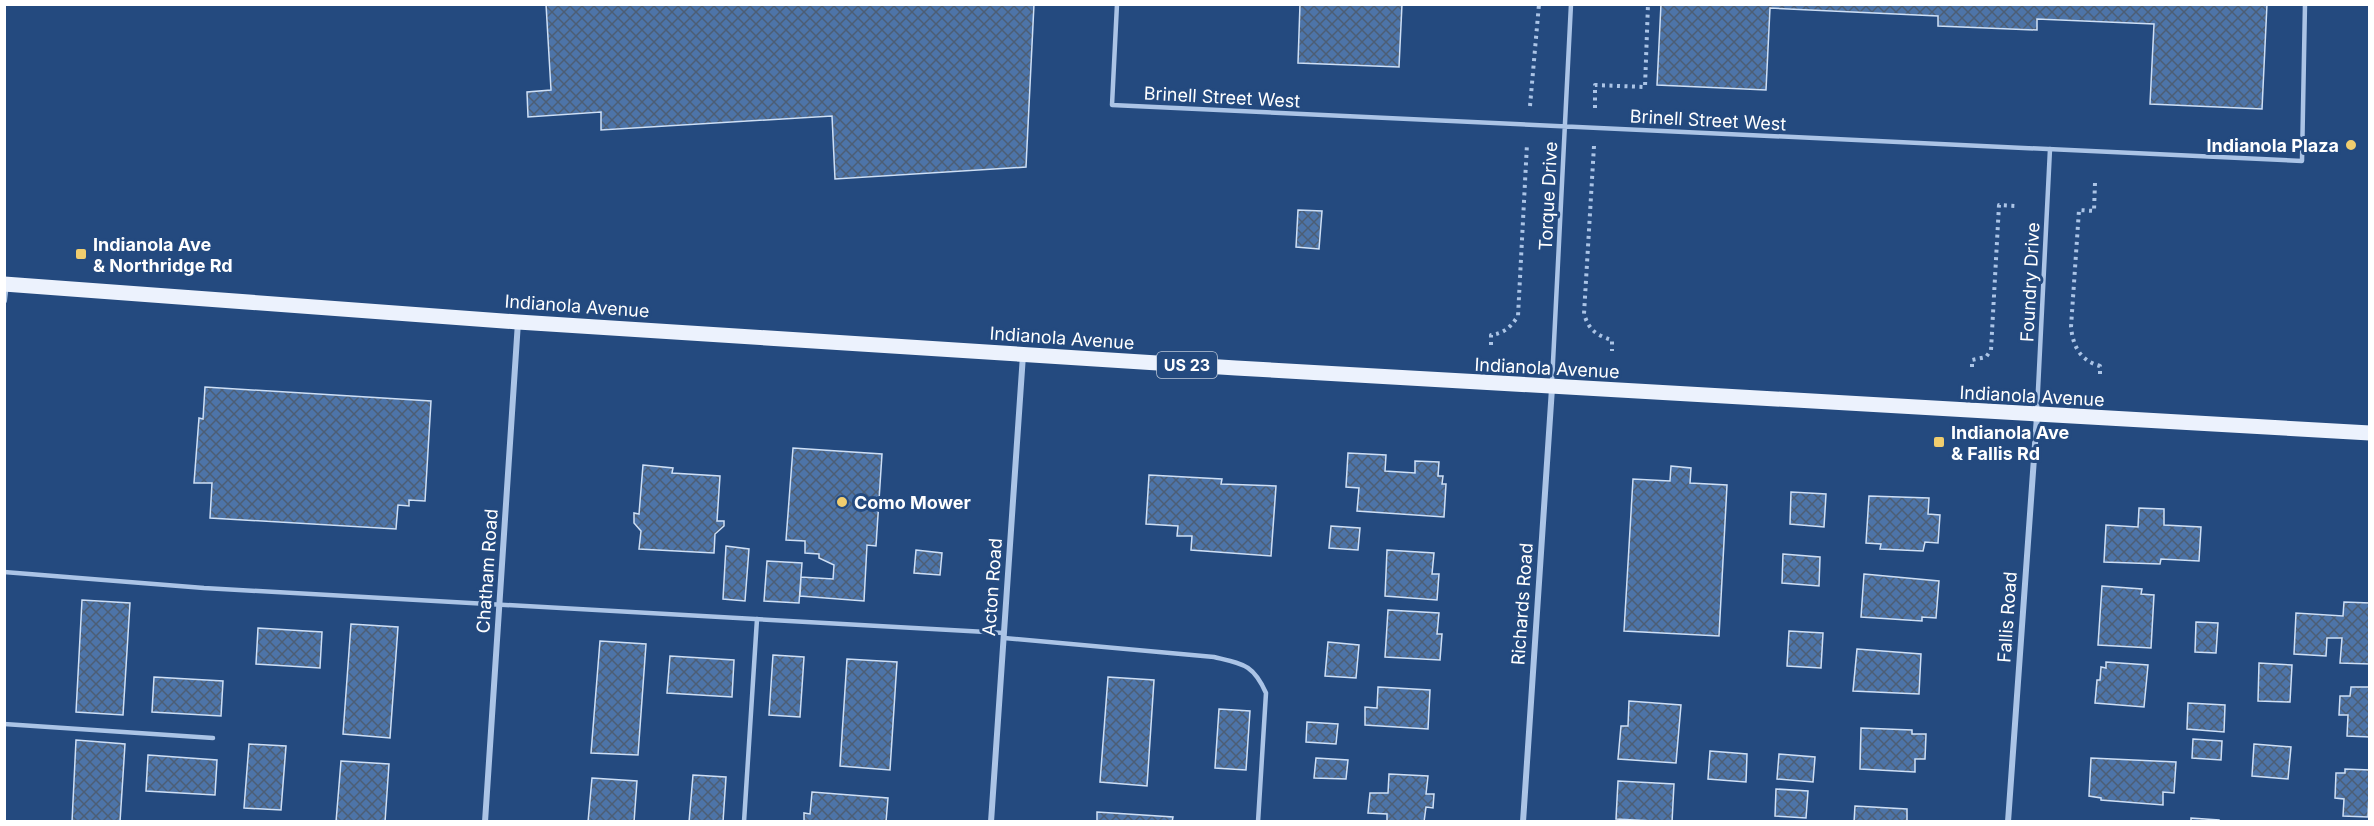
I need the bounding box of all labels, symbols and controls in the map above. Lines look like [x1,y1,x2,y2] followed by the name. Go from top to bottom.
[1143,82,1301,112] street label: Brinell Street West
[1629,105,1787,135] street label: Brinell Street West
[2206,135,2339,156] place label: Indianola Plaza
[2344,138,2358,152] marker: Indianola Plaza
[1535,141,1561,251] street label: Torque Drive
[2016,222,2044,342] street label: Foundry Drive
[93,234,233,276] place label: Indianola Ave & Northridge Rd
[74,247,88,261] marker: Indianola Ave & Northridge Rd
[504,290,650,322] street label: Indianola Avenue
[989,322,1135,354] street label: Indianola Avenue
[1157,352,1217,378] road number: US 23
[1474,354,1620,382] street label: Indianola Avenue
[1959,382,2105,410] street label: Indianola Avenue
[1951,422,2069,464] place label: Indianola Ave & Fallis Rd
[1932,435,1946,449] marker: Indianola Ave & Fallis Rd
[854,492,971,513] place label: Como Mower
[835,495,849,509] marker: Como Mower
[472,508,502,634] street label: Chatham Road
[978,537,1006,637] street label: Acton Road
[1507,542,1537,666] street label: Richards Road
[1993,571,2021,663] street label: Fallis Road

